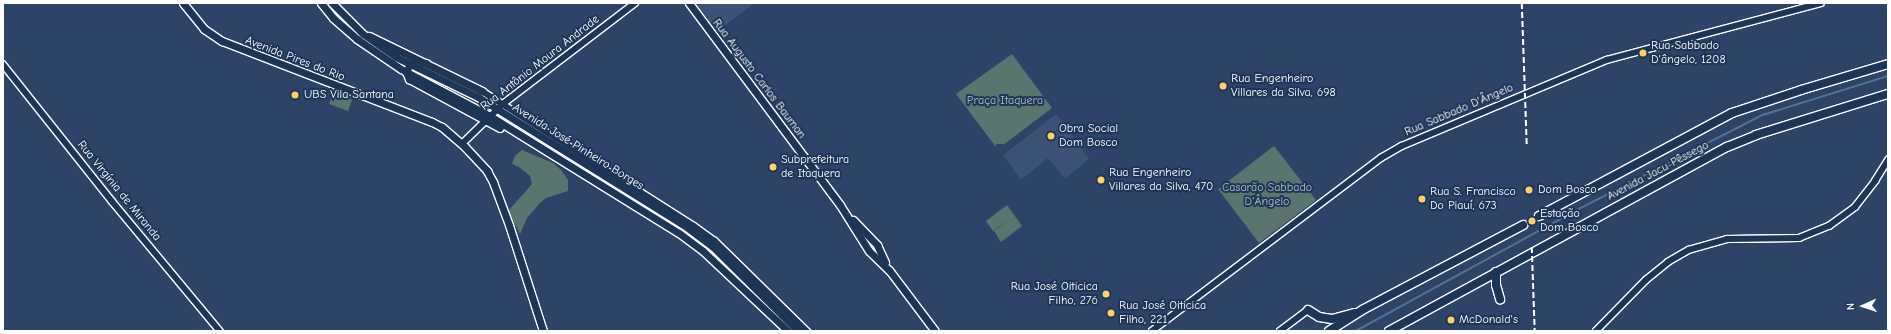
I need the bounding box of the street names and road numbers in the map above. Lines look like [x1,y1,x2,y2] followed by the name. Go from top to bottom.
[478,12,602,114] street label: Rua Antônio Moura Andrade
[709,16,809,142] street label: Rua Augusto Carlos Bauman
[243,33,347,85] street label: Avenida Pires do Rio
[1402,81,1516,139] street label: Rua Sabbado D'Ângelo
[510,101,646,193] street label: Avenida José Pinheiro Borges
[74,138,164,244] street label: Rua Virgínia de Miranda
[1605,138,1711,204] street label: Avenida Jacu-Pêssego

